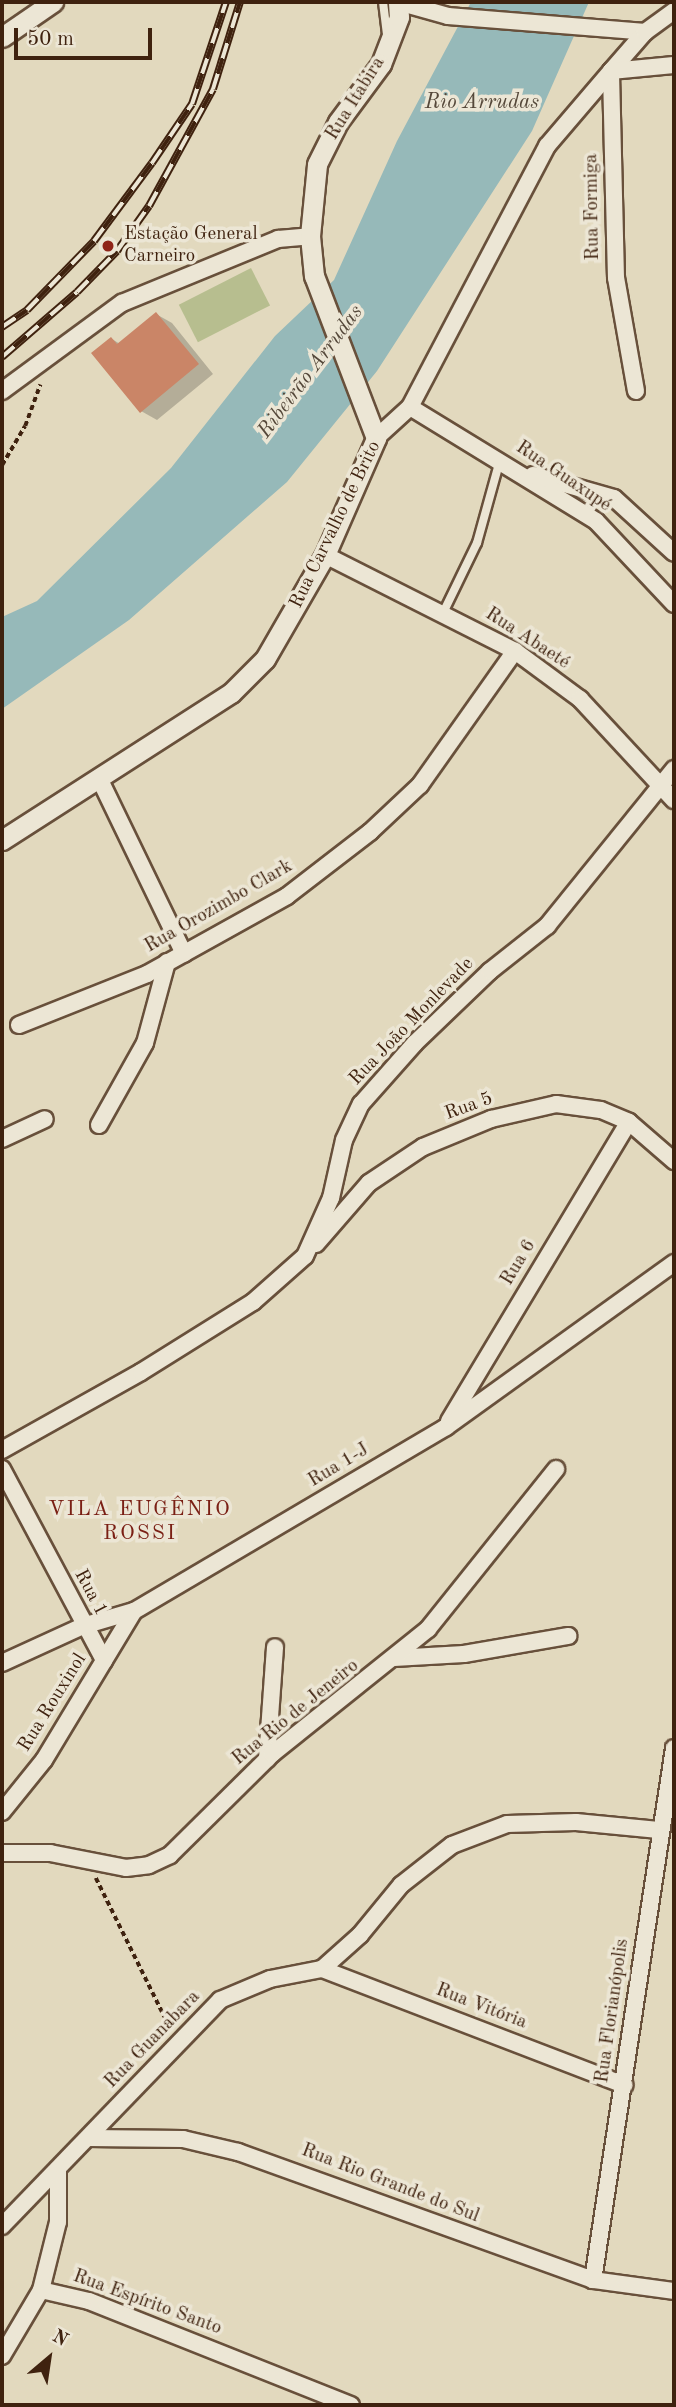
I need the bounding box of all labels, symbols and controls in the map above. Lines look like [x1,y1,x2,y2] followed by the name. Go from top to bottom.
[18,14,156,58] scale bar
[27,29,74,50] text: 50 m
[321,53,391,145] street label: Rua Itabira
[425,90,539,116] water label: Rio Arrudas
[581,153,605,261] street label: Rua Formiga
[124,224,258,268] place label: Estação General Carneiro
[98,236,118,256] marker: Estação General Carneiro
[253,300,369,444] water label: Ribeirão Arrudas
[511,437,615,517] street label: Rua Guaxupé
[286,438,386,612] street label: Rua Carvalho de Brito
[480,603,574,675] street label: Rua Abaeté
[141,855,297,959] street label: Rua Orozimbo Clark
[345,953,479,1091] street label: Rua João Monlevade
[442,1088,496,1126] street label: Rua 5
[496,1236,542,1290] street label: Rua 6
[305,1439,373,1493] street label: Rua 1-J
[50,1497,230,1547] district label: VILA EUGÊNIO ROSSI
[68,1566,112,1620] street label: Rua 1
[14,1650,92,1756] street label: Rua Rouxinol
[228,1655,364,1771] street label: Rua Rio de Jeneiro
[592,1937,634,2085] street label: Rua Florianópolis
[432,1979,530,2035] street label: Rua Vitória
[100,1986,206,2094] street label: Rua Guanabara
[298,2140,482,2228] street label: Rua Rio Grande do Sul
[70,2266,224,2340] street label: Rua Espírito Santo
[14,2323,84,2393] north arrow
[48,2327,70,2351] text: N

